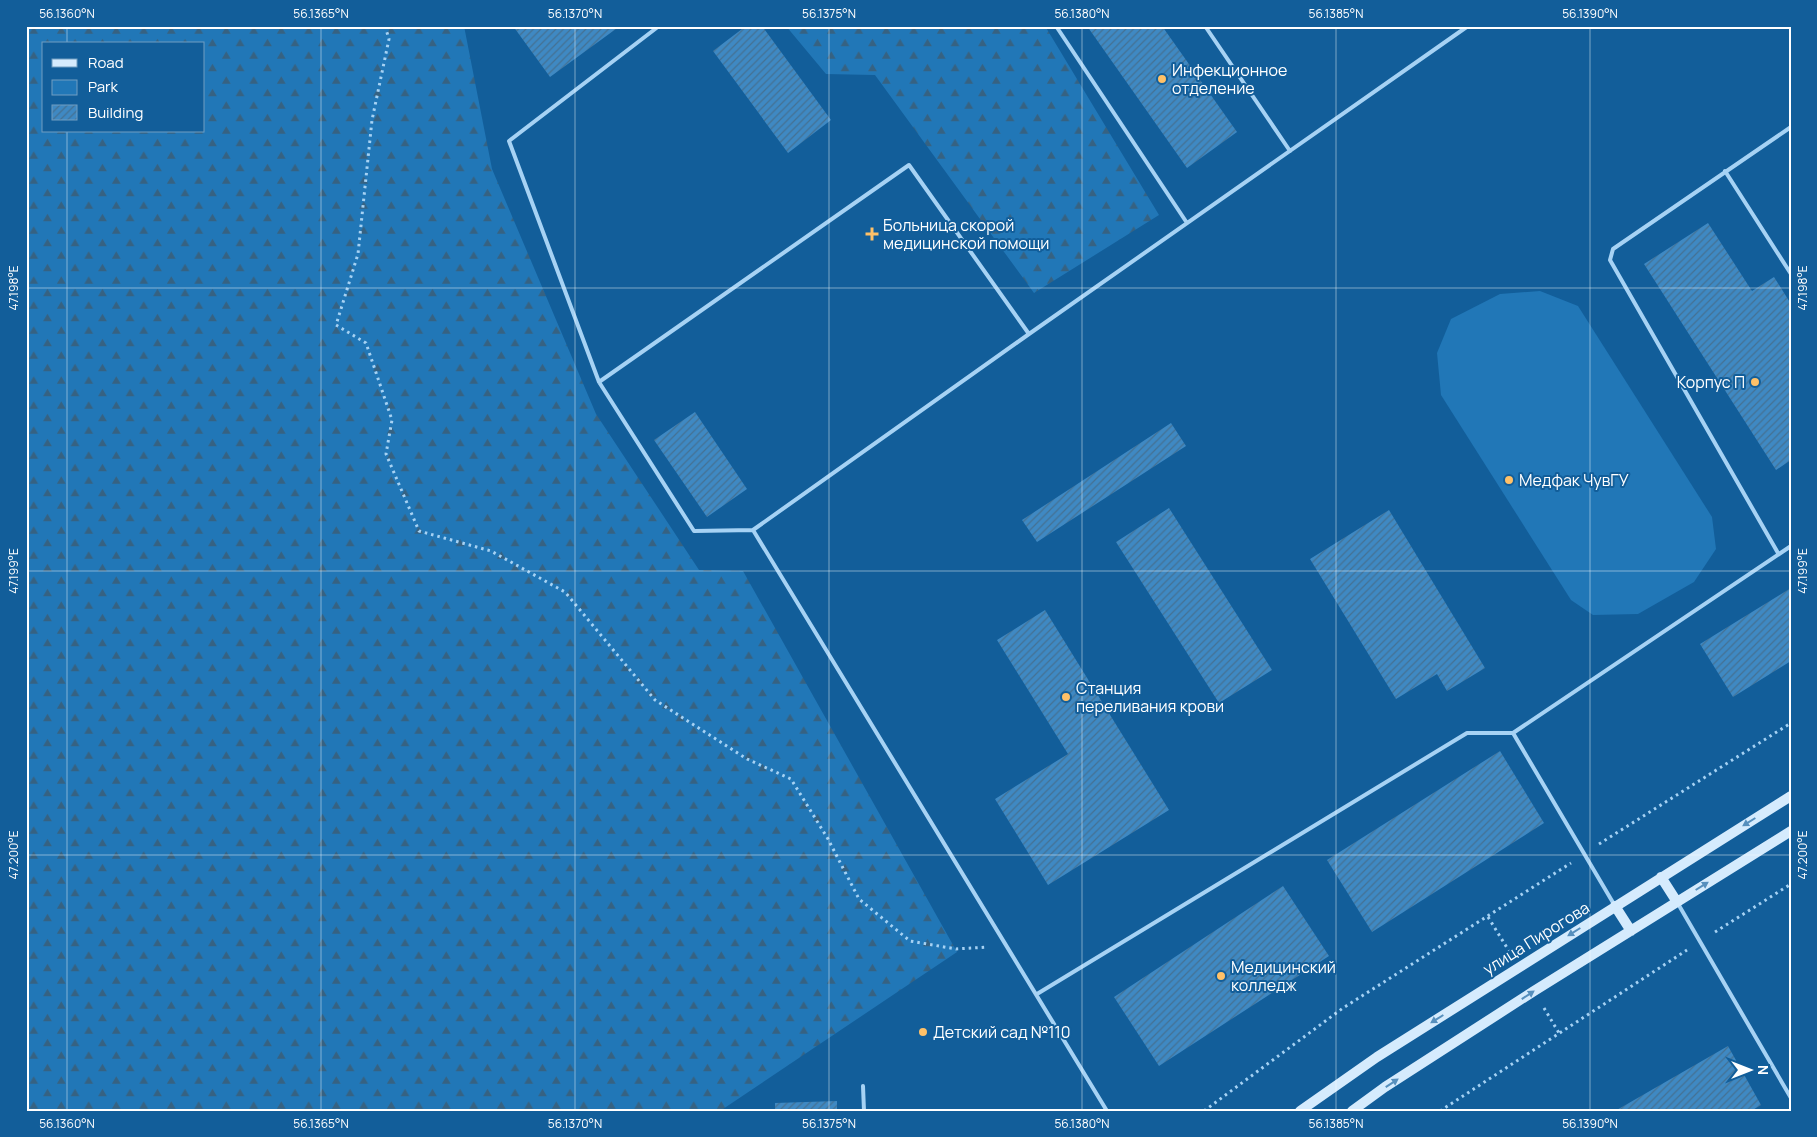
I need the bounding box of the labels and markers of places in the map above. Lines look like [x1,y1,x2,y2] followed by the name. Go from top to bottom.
[1172,59,1287,99] place label: Инфекционное отделение
[1156,73,1168,85] marker: Инфекционное отделение
[883,214,1049,254] place label: Больница скорой медицинской помощи
[865,227,879,241] marker: Больница скорой медицинской помощи
[1677,371,1745,393] place label: Корпус П
[1749,376,1761,388] marker: Корпус П
[1519,469,1629,491] place label: Медфак ЧувГУ
[1503,474,1515,486] marker: Медфак ЧувГУ
[1076,677,1224,717] place label: Станция переливания крови
[1060,691,1072,703] marker: Станция переливания крови
[1231,956,1336,996] place label: Медицинский колледж
[1215,970,1227,982] marker: Медицинский колледж
[933,1021,1071,1043] place label: Детский сад №110
[917,1026,929,1038] marker: Детский сад №110

